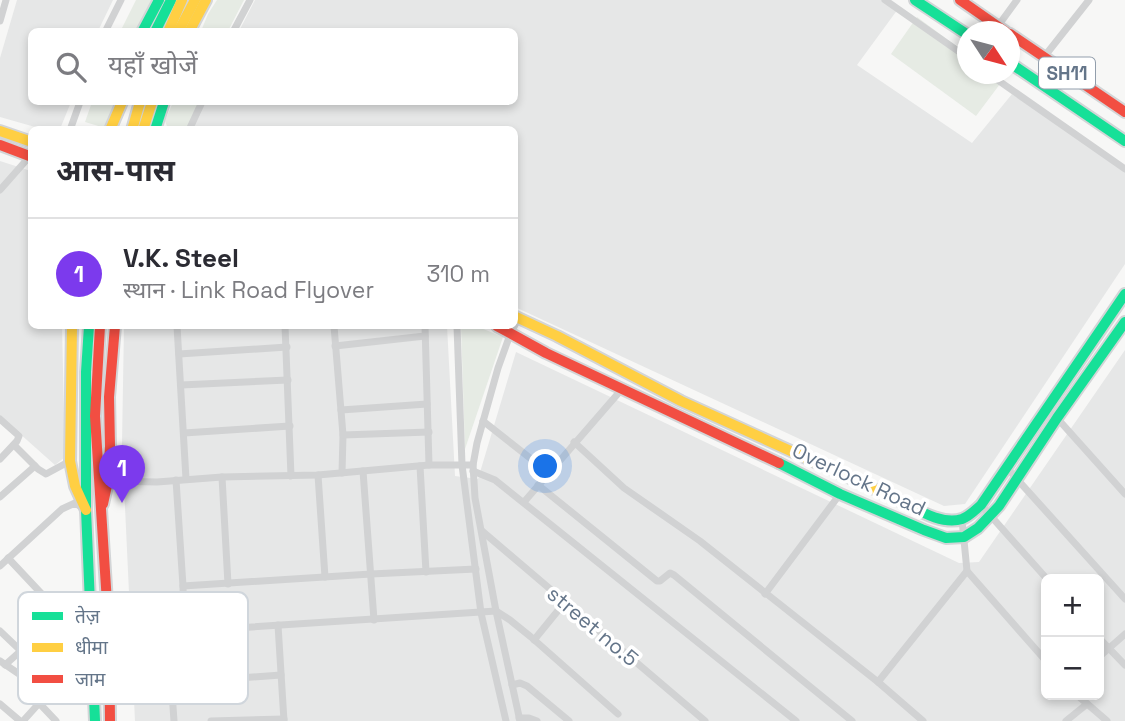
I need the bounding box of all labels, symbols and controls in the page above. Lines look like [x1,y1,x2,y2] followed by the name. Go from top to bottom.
[957,21,1020,84] north arrow
[28,28,518,105] search box
[52,48,90,86] icon: search
[108,48,198,82] text: यहाँ खोजें
[1039,58,1095,88] road number: SH11
[56,151,175,190] text: आस-पास
[123,241,239,275] text: V.K. Steel
[74,259,84,289] text: 1
[426,259,490,289] text: 310 m
[123,275,374,305] text: स्थान · Link Road Flyover
[788,436,930,522] street label: Overlock Road
[99,445,145,503] pin: 1
[528,449,562,483] your location
[1041,574,1104,700] map controls
[1041,574,1104,637] button: +
[542,580,644,672] street label: street no.5
[18,592,248,704] legend
[75,604,101,629] text: तेज़
[75,635,109,660] text: धीमा
[1041,637,1104,700] button: −
[75,667,106,692] text: जाम

